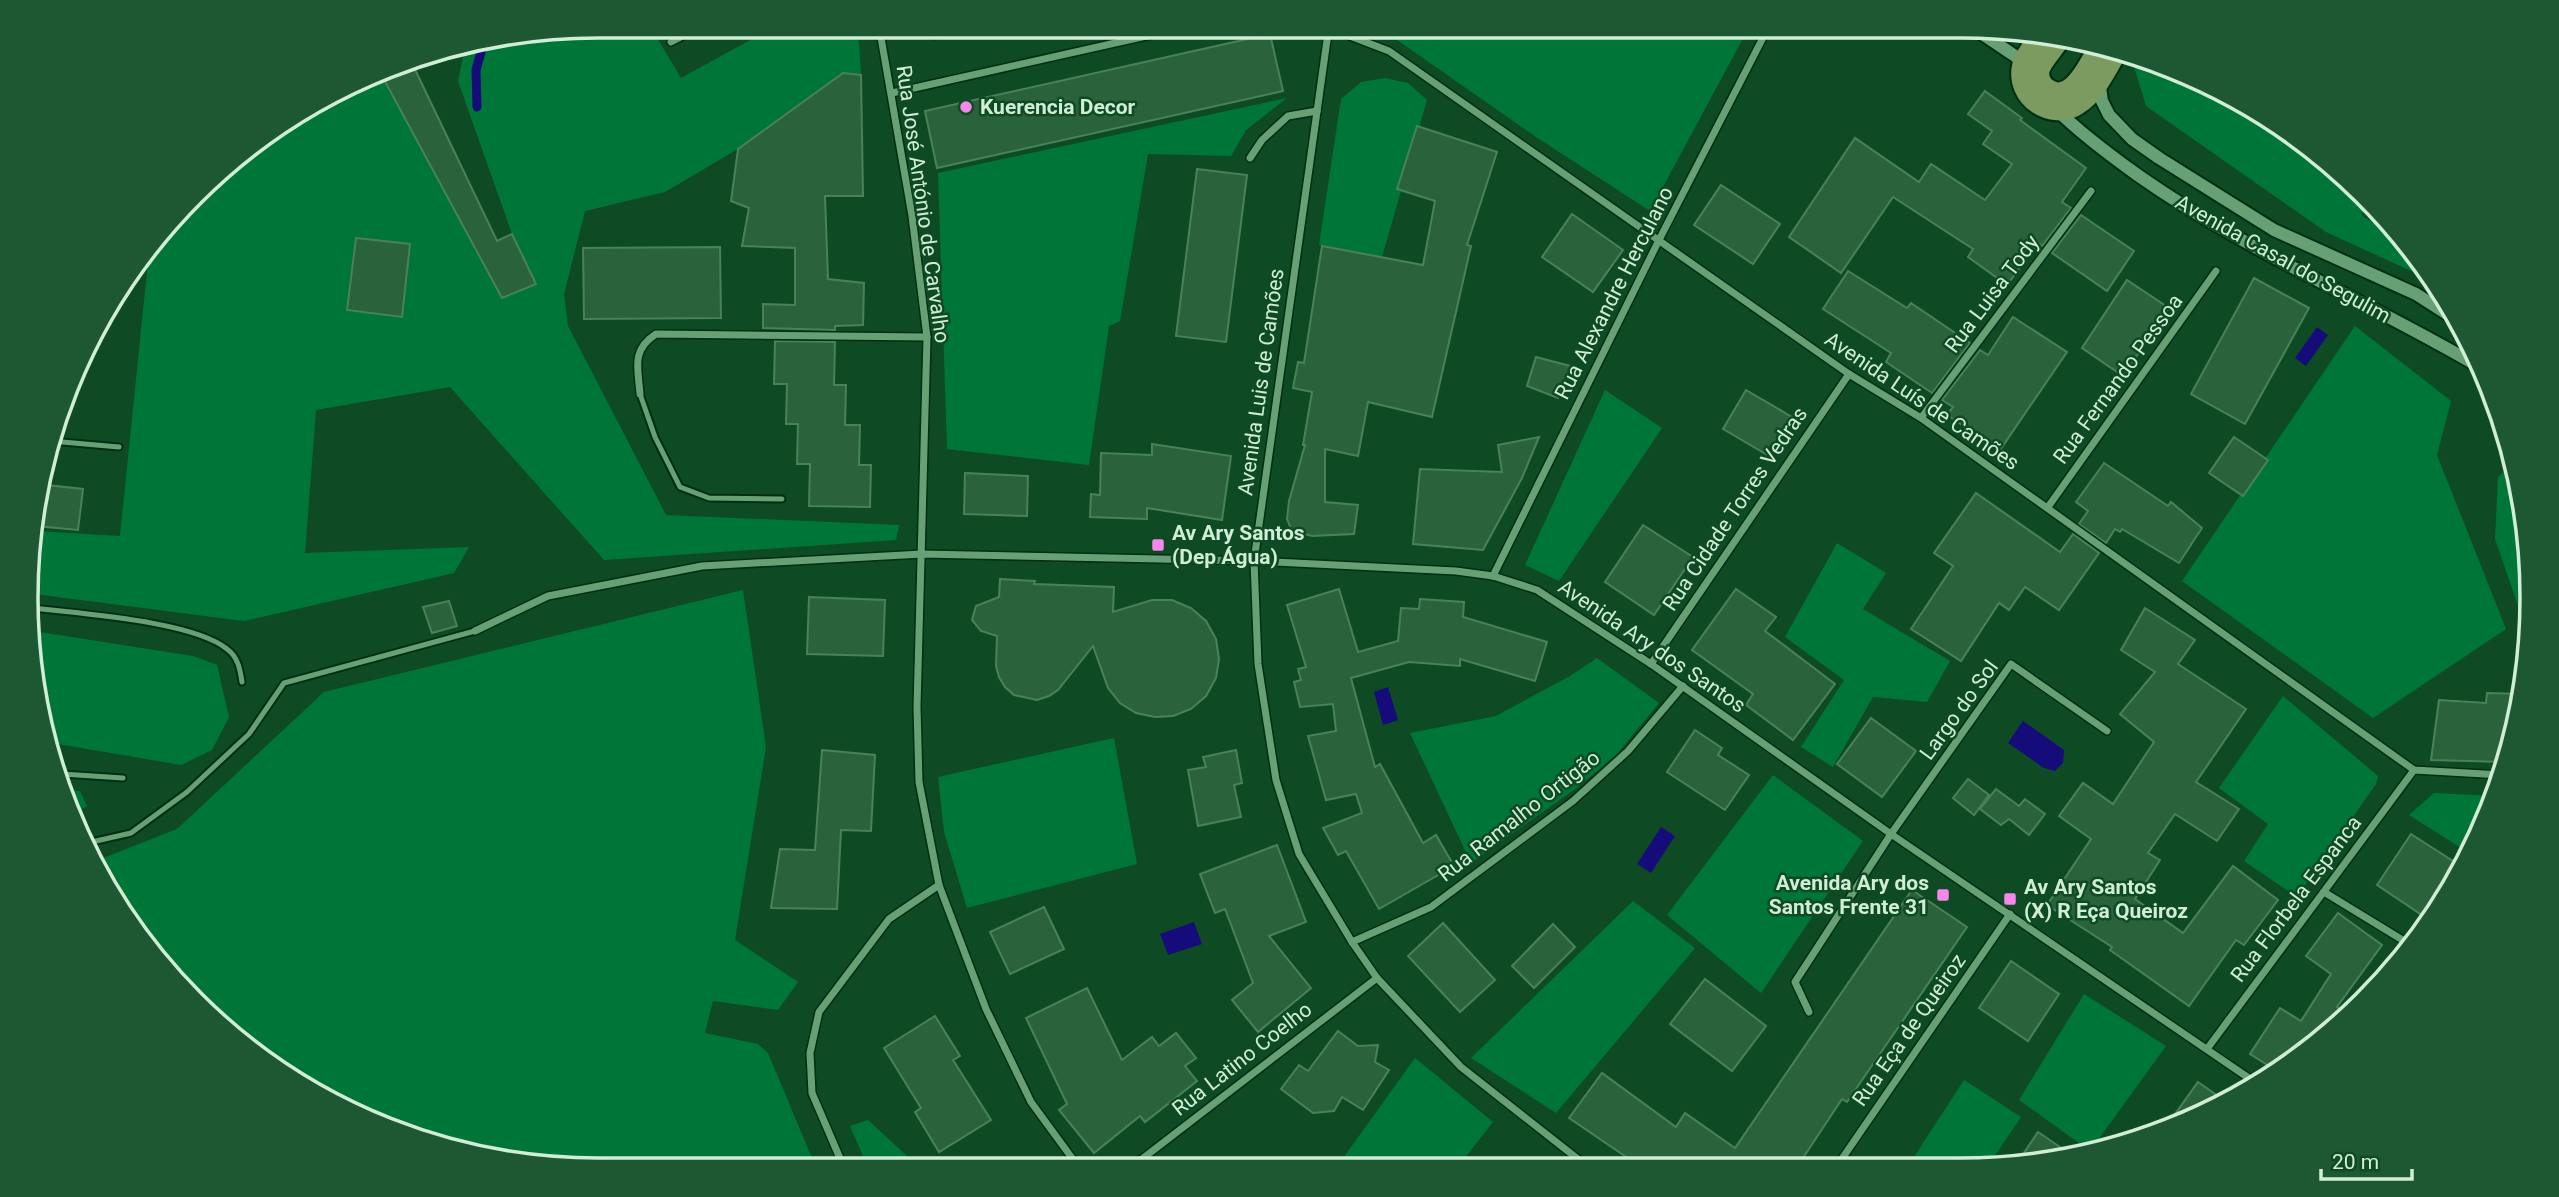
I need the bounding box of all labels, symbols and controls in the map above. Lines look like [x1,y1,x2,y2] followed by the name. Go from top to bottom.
[892,63,954,345] street label: Rua José António de Carvalho
[980,95,1136,119] place label: Kuerencia Decor
[958,99,974,115] marker: Kuerencia Decor
[1550,183,1678,403] street label: Rua Alexandre Herculano
[2171,190,2395,328] street label: Avenida Casal do Segulim
[1940,230,2044,358] street label: Rua Luisa Tody
[1233,267,1289,497] street label: Avenida Luis de Camões
[2048,290,2188,468] street label: Rua Fernando Pessoa
[1820,327,2024,475] street label: Avenida Luís de Camões
[1658,403,1812,615] street label: Rua Cidade Torres Vedras
[1172,521,1305,569] place label: Av Ary Santos (Dep Água)
[1150,537,1166,553] marker: Av Ary Santos (Dep Água)
[1554,574,1750,718] street label: Avenida Ary dos Santos
[1915,656,2003,764] street label: Largo do Sol
[1433,745,1605,887] street label: Rua Ramalho Ortigão
[2226,811,2366,987] street label: Rua Florbela Espanca
[1769,871,1929,919] place label: Avenida Ary dos Santos Frente 31
[2024,875,2188,923] place label: Av Ary Santos (X) R Eça Queiroz
[1935,887,1951,903] marker: Avenida Ary dos Santos Frente 31
[2002,891,2018,907] marker: Av Ary Santos (X) R Eça Queiroz
[1848,949,1970,1111] street label: Rua Eça de Queiroz
[1168,997,1316,1121] street label: Rua Latino Coelho
[2321,1138,2412,1182] scale bar
[2332,1150,2379,1174] text: 20 m

